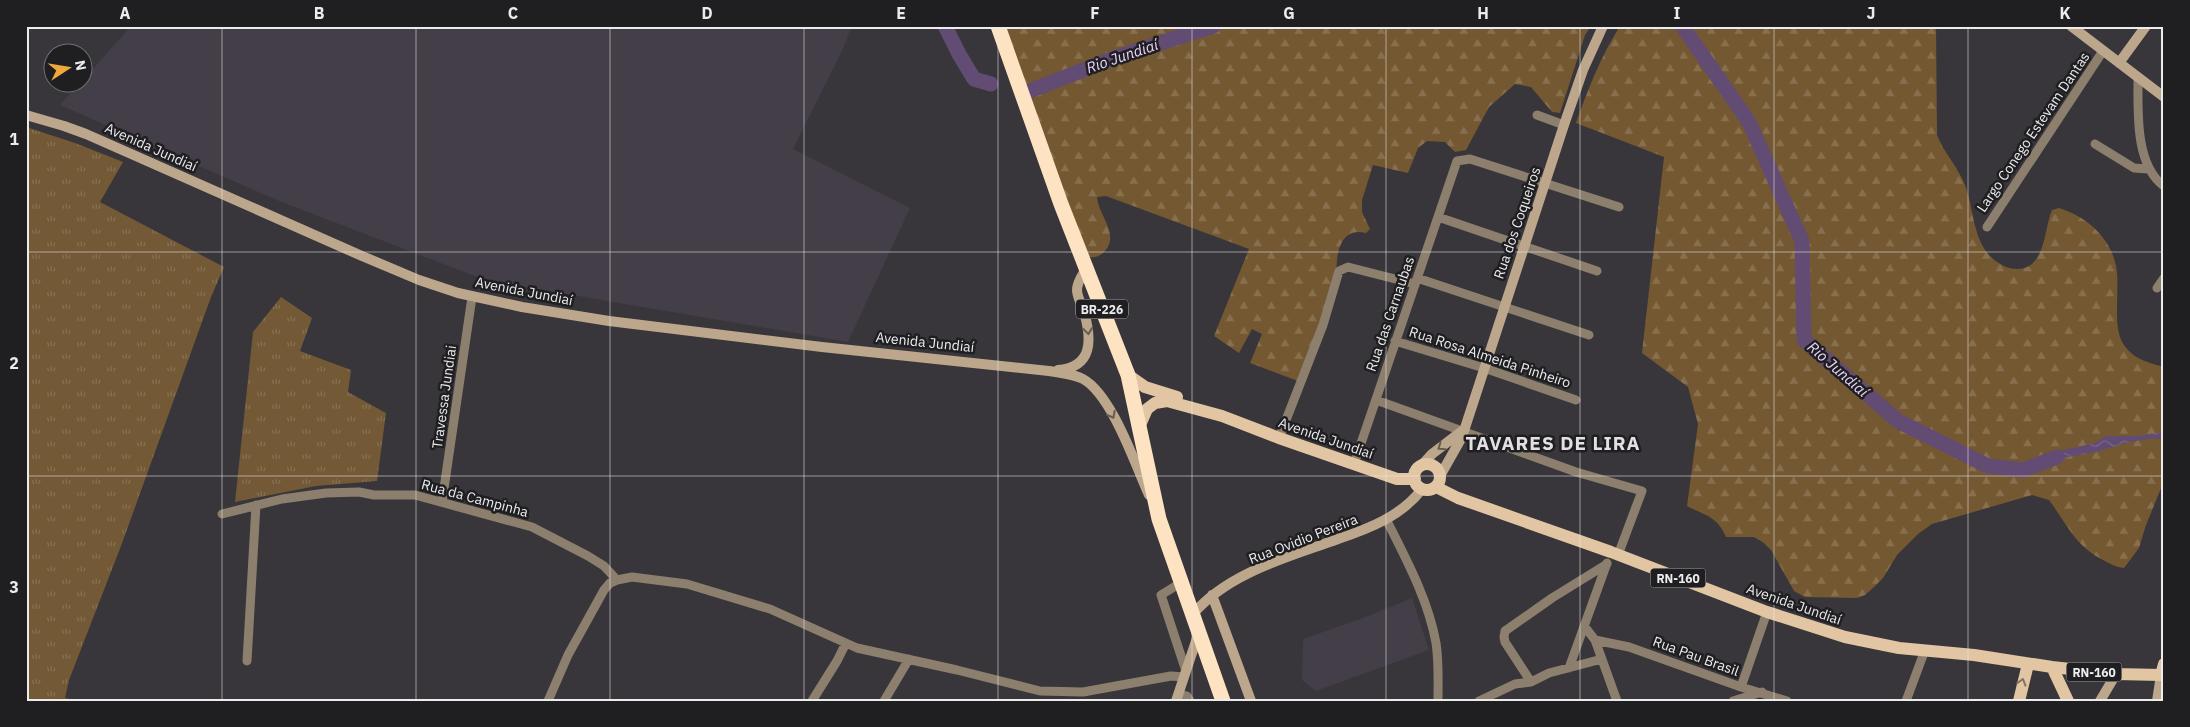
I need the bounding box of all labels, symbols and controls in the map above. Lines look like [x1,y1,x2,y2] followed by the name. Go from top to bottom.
[120,3,131,23] text: A
[314,3,325,23] text: B
[508,3,518,23] text: C
[701,3,713,23] text: D
[896,3,906,23] text: E
[1090,3,1100,23] text: F
[1283,3,1295,23] text: G
[1477,3,1489,23] text: H
[1674,3,1681,23] text: I
[1867,3,1875,23] text: J
[2059,3,2071,23] text: K
[1083,34,1162,77] water label: Rio Jundiaí
[42,42,92,92] north arrow
[1973,48,2094,216] street label: Largo Conego Estevam Dantas
[71,58,91,72] text: N
[102,119,200,176] street label: Avenida Jundiaí
[9,129,19,149] text: 1
[1489,164,1545,281] street label: Rua dos Coqueiros
[1362,254,1418,374] street label: Rua das Carnaubas
[474,273,575,309] street label: Avenida Jundiaí
[1076,300,1128,318] road number: BR-226
[1407,322,1573,392] street label: Rua Rosa Almeida Pinheiro
[875,328,976,356] street label: Avenida Jundiaí
[1082,328,1093,336] one-way arrow
[1803,337,1874,402] water label: Rio Jundiaí
[428,344,460,450] street label: Travessa Jundiai
[9,353,19,373] text: 2
[1106,410,1116,419] one-way arrow
[1276,413,1376,463] street label: Avenida Jundiaí
[1465,431,1641,455] district label: TAVARES DE LIRA
[1437,441,1447,450] one-way arrow
[420,475,531,521] street label: Rua da Campinha
[1246,510,1361,568] street label: Rua Ovidio Pereira
[1650,568,1706,588] road number: RN-160
[9,577,19,597] text: 3
[1744,579,1844,629] street label: Avenida Jundiaí
[1650,632,1742,680] street label: Rua Pau Brasil
[2066,662,2122,682] road number: RN-160
[2017,678,2027,687] one-way arrow

